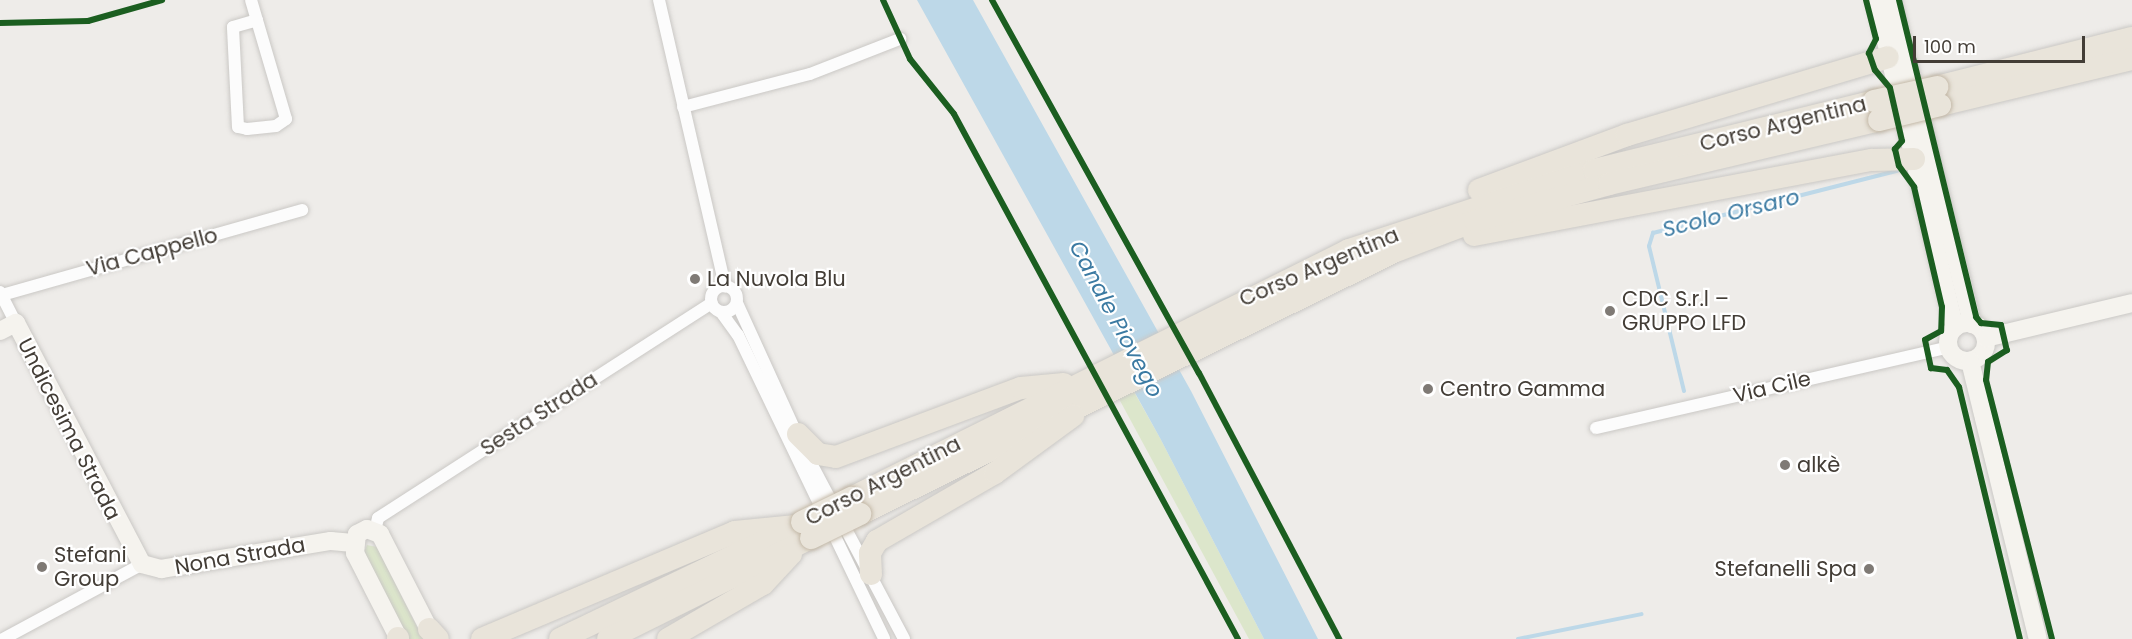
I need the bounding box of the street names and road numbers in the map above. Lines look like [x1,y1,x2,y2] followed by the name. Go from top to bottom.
[1697,91,1869,157] street label: Corso Argentina
[84,222,220,282] street label: Via Cappello
[1236,222,1402,312] street label: Corso Argentina
[12,334,126,524] street label: Undicesima Strada
[1731,366,1813,408] street label: Via Cile
[476,367,602,461] street label: Sesta Strada
[801,431,965,531] street label: Corso Argentina
[173,532,307,580] street label: Nona Strada

